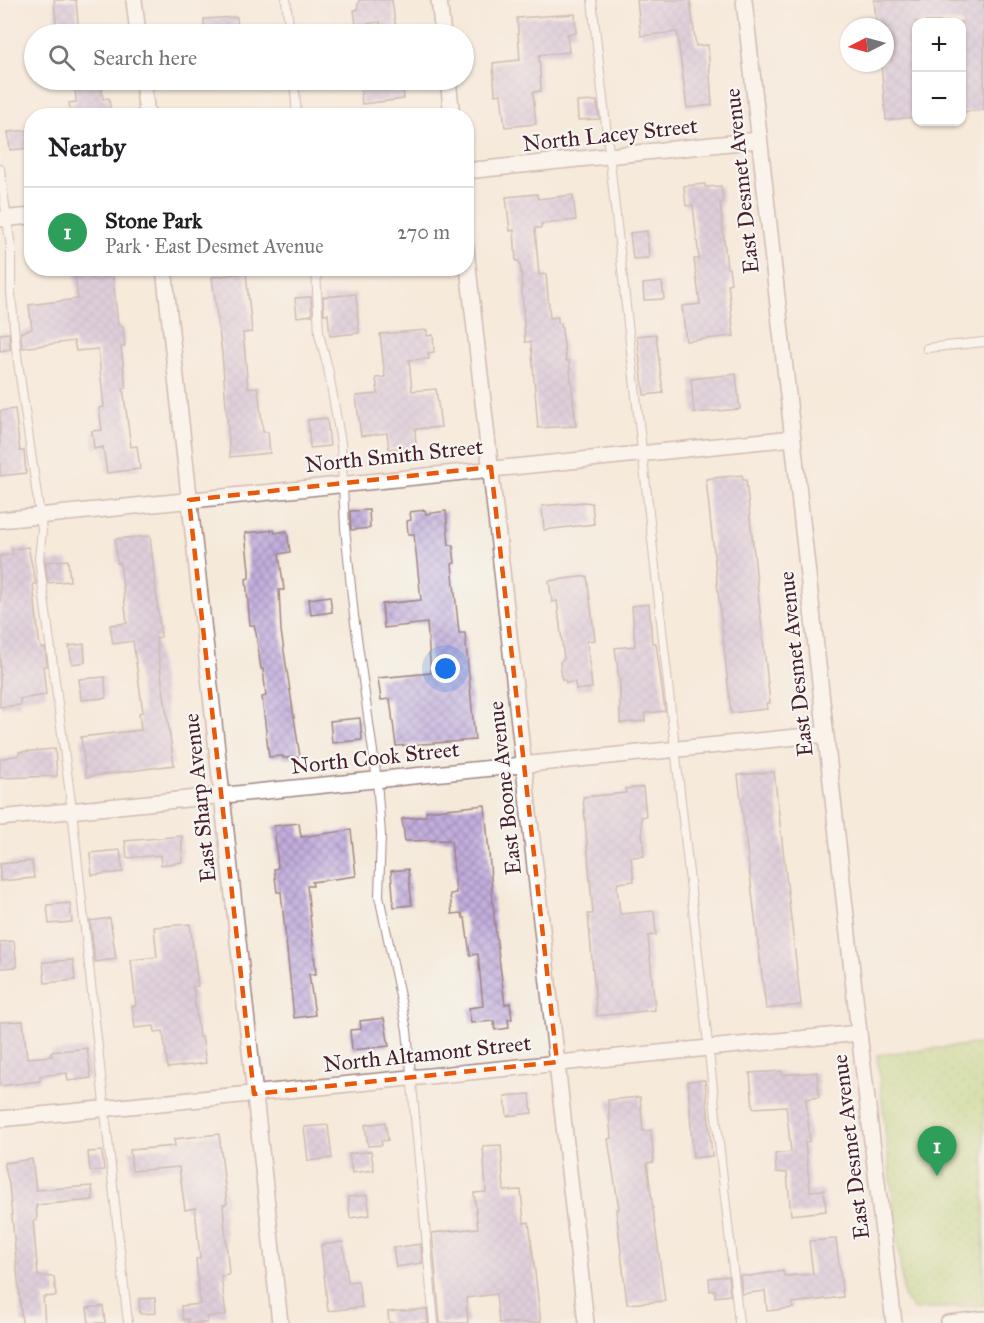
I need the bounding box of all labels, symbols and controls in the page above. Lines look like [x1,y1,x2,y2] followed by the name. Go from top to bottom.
[840,18,894,72] north arrow
[912,18,966,126] map controls
[912,18,966,72] button: +
[24,24,474,90] search box
[45,41,78,74] icon: search
[93,44,197,71] text: Search here
[912,72,966,126] button: −
[718,87,765,275] street label: East Desmet Avenue
[521,112,699,157] street label: North Lacey Street
[48,131,126,163] text: Nearby
[105,207,202,234] text: Stone Park
[64,220,71,244] text: 1
[397,220,450,244] text: 270 m
[105,234,324,258] text: Park · East Desmet Avenue
[304,433,485,478] street label: North Smith Street
[772,570,819,758] street label: East Desmet Avenue
[431,654,460,683] your location
[482,700,527,876] street label: East Boone Avenue
[177,712,222,884] street label: East Sharp Avenue
[289,735,461,780] street label: North Cook Street
[322,1029,533,1078] street label: North Altamont Street
[826,1053,875,1241] street label: East Desmet Avenue
[918,1126,956,1176] pin: 1

